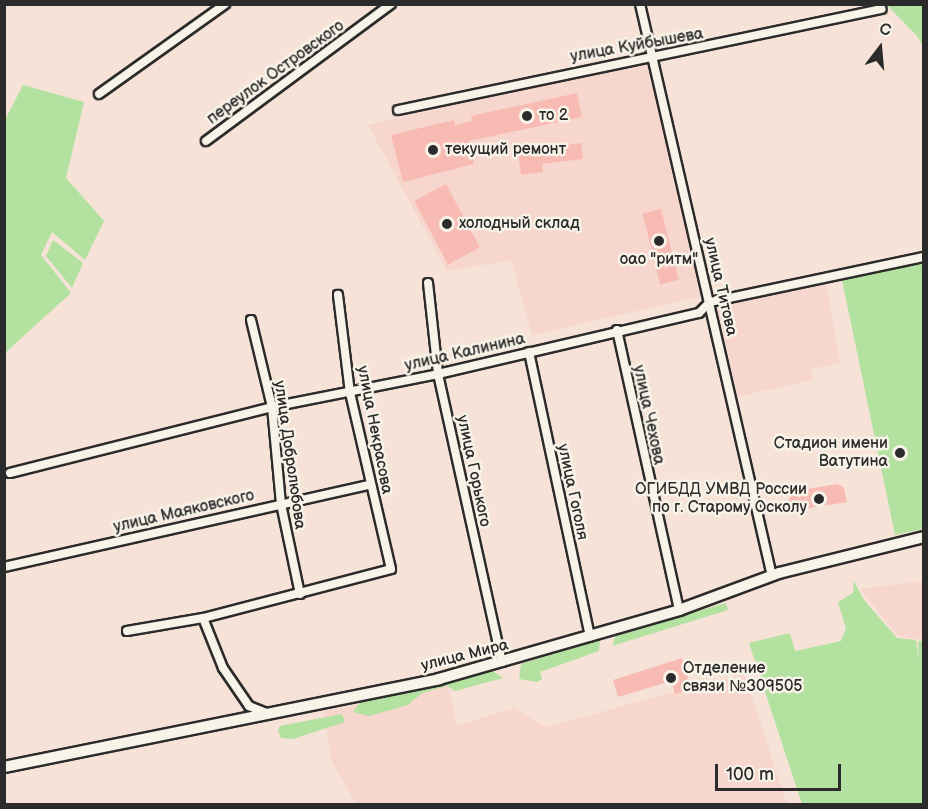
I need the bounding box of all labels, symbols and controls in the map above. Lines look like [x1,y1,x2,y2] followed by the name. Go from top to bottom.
[204,17,348,129] street label: переулок Островского
[850,18,910,78] north arrow
[877,20,893,41] text: С
[569,25,705,67] street label: улица Куйбышева
[539,106,568,126] place label: то 2
[520,109,534,123] marker: то 2
[445,140,566,160] place label: текущий ремонт
[426,143,440,157] marker: текущий ремонт
[459,214,580,234] place label: холодный склад
[440,217,454,231] marker: холодный склад
[652,234,666,248] marker: оао "ритм"
[699,236,741,338] street label: улица Титова
[620,250,698,270] place label: оао "ритм"
[403,330,527,376] street label: улица Калинина
[628,363,668,467] street label: улица Чехова
[352,364,396,496] street label: улица Некрасова
[269,379,309,531] street label: улица Добролюбова
[452,413,494,529] street label: улица Горького
[774,434,888,472] place label: Стадион имени Ватутина
[552,442,592,542] street label: улица Гоголя
[893,446,907,460] marker: Стадион имени Ватутина
[635,480,807,518] place label: ОГИБДД УМВД России по г. Старому Осколу
[112,486,256,538] street label: улица Маяковского
[812,492,826,506] marker: ОГИБДД УМВД России по г. Старому Осколу
[419,636,511,676] street label: улица Мира
[683,659,802,697] place label: Отделение связи №309505
[664,671,678,685] marker: Отделение связи №309505
[718,752,844,790] scale bar
[726,764,774,785] text: 100 m

